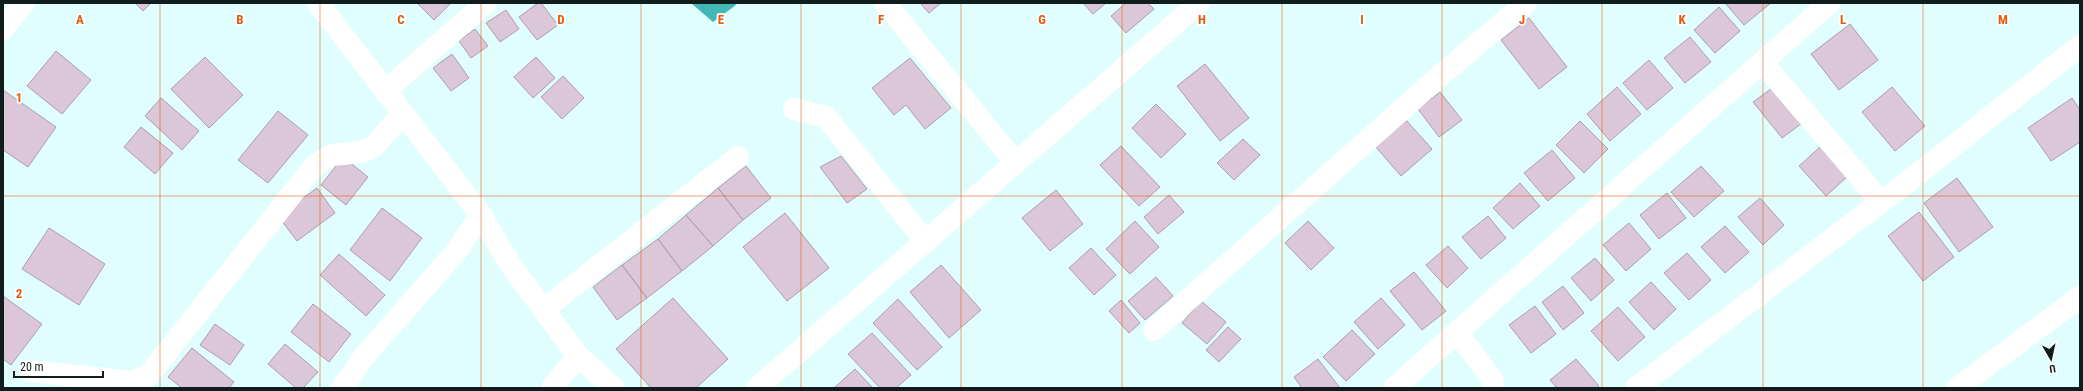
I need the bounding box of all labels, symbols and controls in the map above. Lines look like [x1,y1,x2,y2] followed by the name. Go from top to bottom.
[76,12,84,27] text: A
[236,12,244,27] text: B
[397,12,405,27] text: C
[557,12,565,27] text: D
[718,12,725,27] text: E
[878,12,884,27] text: F
[1038,12,1046,27] text: G
[1198,12,1206,27] text: H
[1360,12,1364,27] text: I
[1519,12,1525,27] text: J
[1678,12,1686,27] text: K
[1840,12,1846,27] text: L
[1998,12,2008,27] text: M
[16,90,22,105] text: 1
[16,286,23,301] text: 2
[2031,339,2071,379] north arrow
[14,353,103,379] scale bar
[20,360,44,374] text: 20 m
[2048,361,2057,375] text: U

